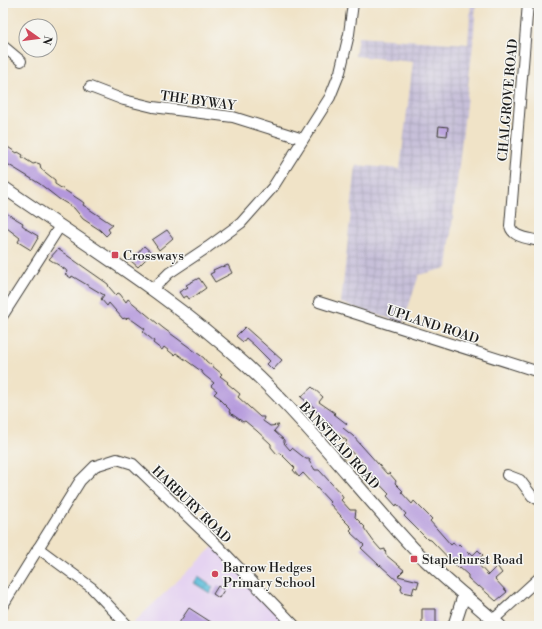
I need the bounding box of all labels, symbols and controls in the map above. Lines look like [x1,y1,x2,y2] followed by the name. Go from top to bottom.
[18,18,58,58] north arrow
[39,34,55,46] text: N
[495,38,521,162] street label: CHALGROVE ROAD
[159,88,238,114] street label: THE BYWAY
[123,248,184,264] place label: Crossways
[110,250,120,260] marker: Crossways
[384,302,481,347] street label: UPLAND ROAD
[295,398,383,493] street label: BANSTEAD ROAD
[148,463,234,547] street label: HARBURY ROAD
[422,552,523,568] place label: Staplehurst Road
[409,554,419,564] marker: Staplehurst Road
[222,560,315,591] place label: Barrow Hedges Primary School
[210,569,220,579] marker: Barrow Hedges Primary School

